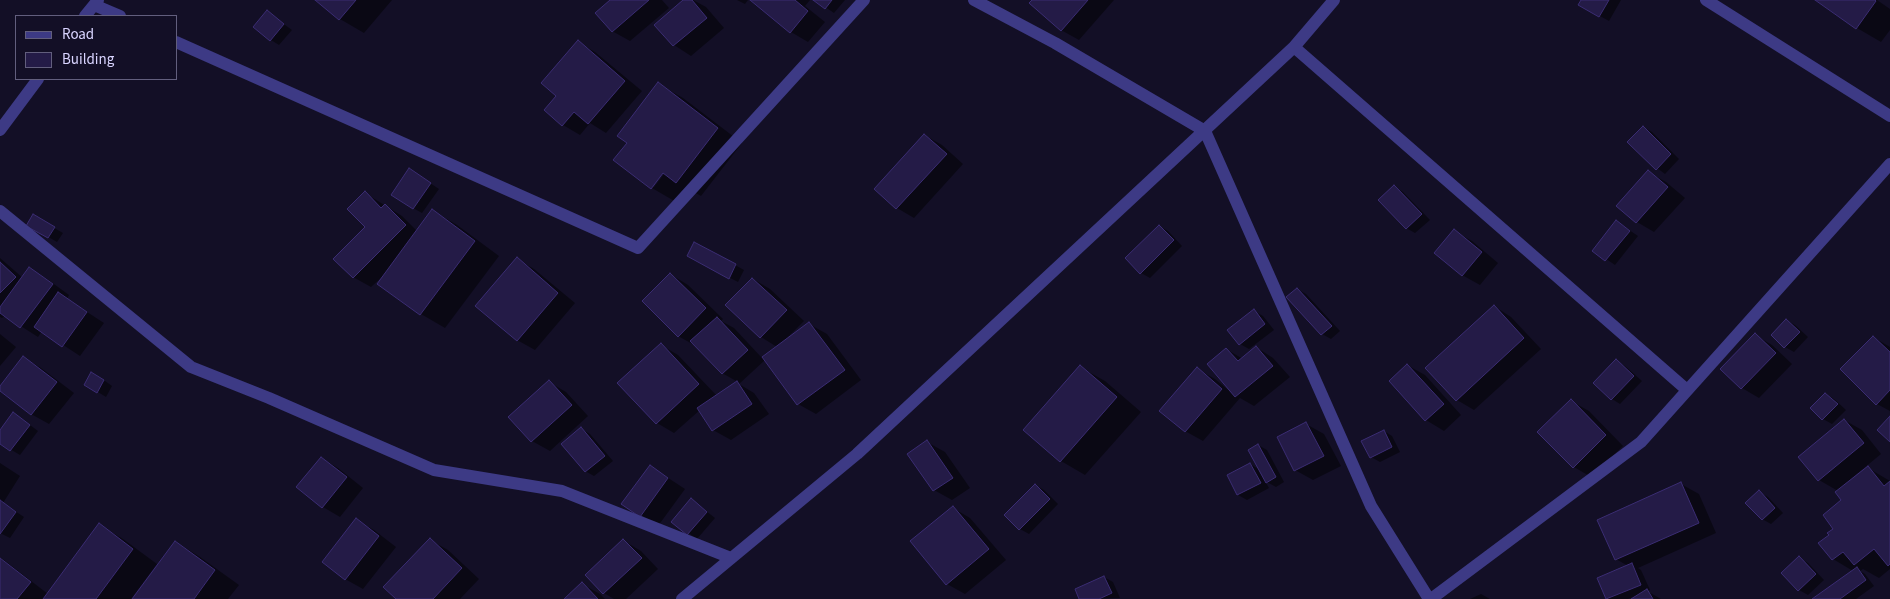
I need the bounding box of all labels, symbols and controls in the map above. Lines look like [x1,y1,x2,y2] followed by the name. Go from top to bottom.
[15,15,178,80] legend
[62,24,94,45] text: Road
[62,49,114,70] text: Building

